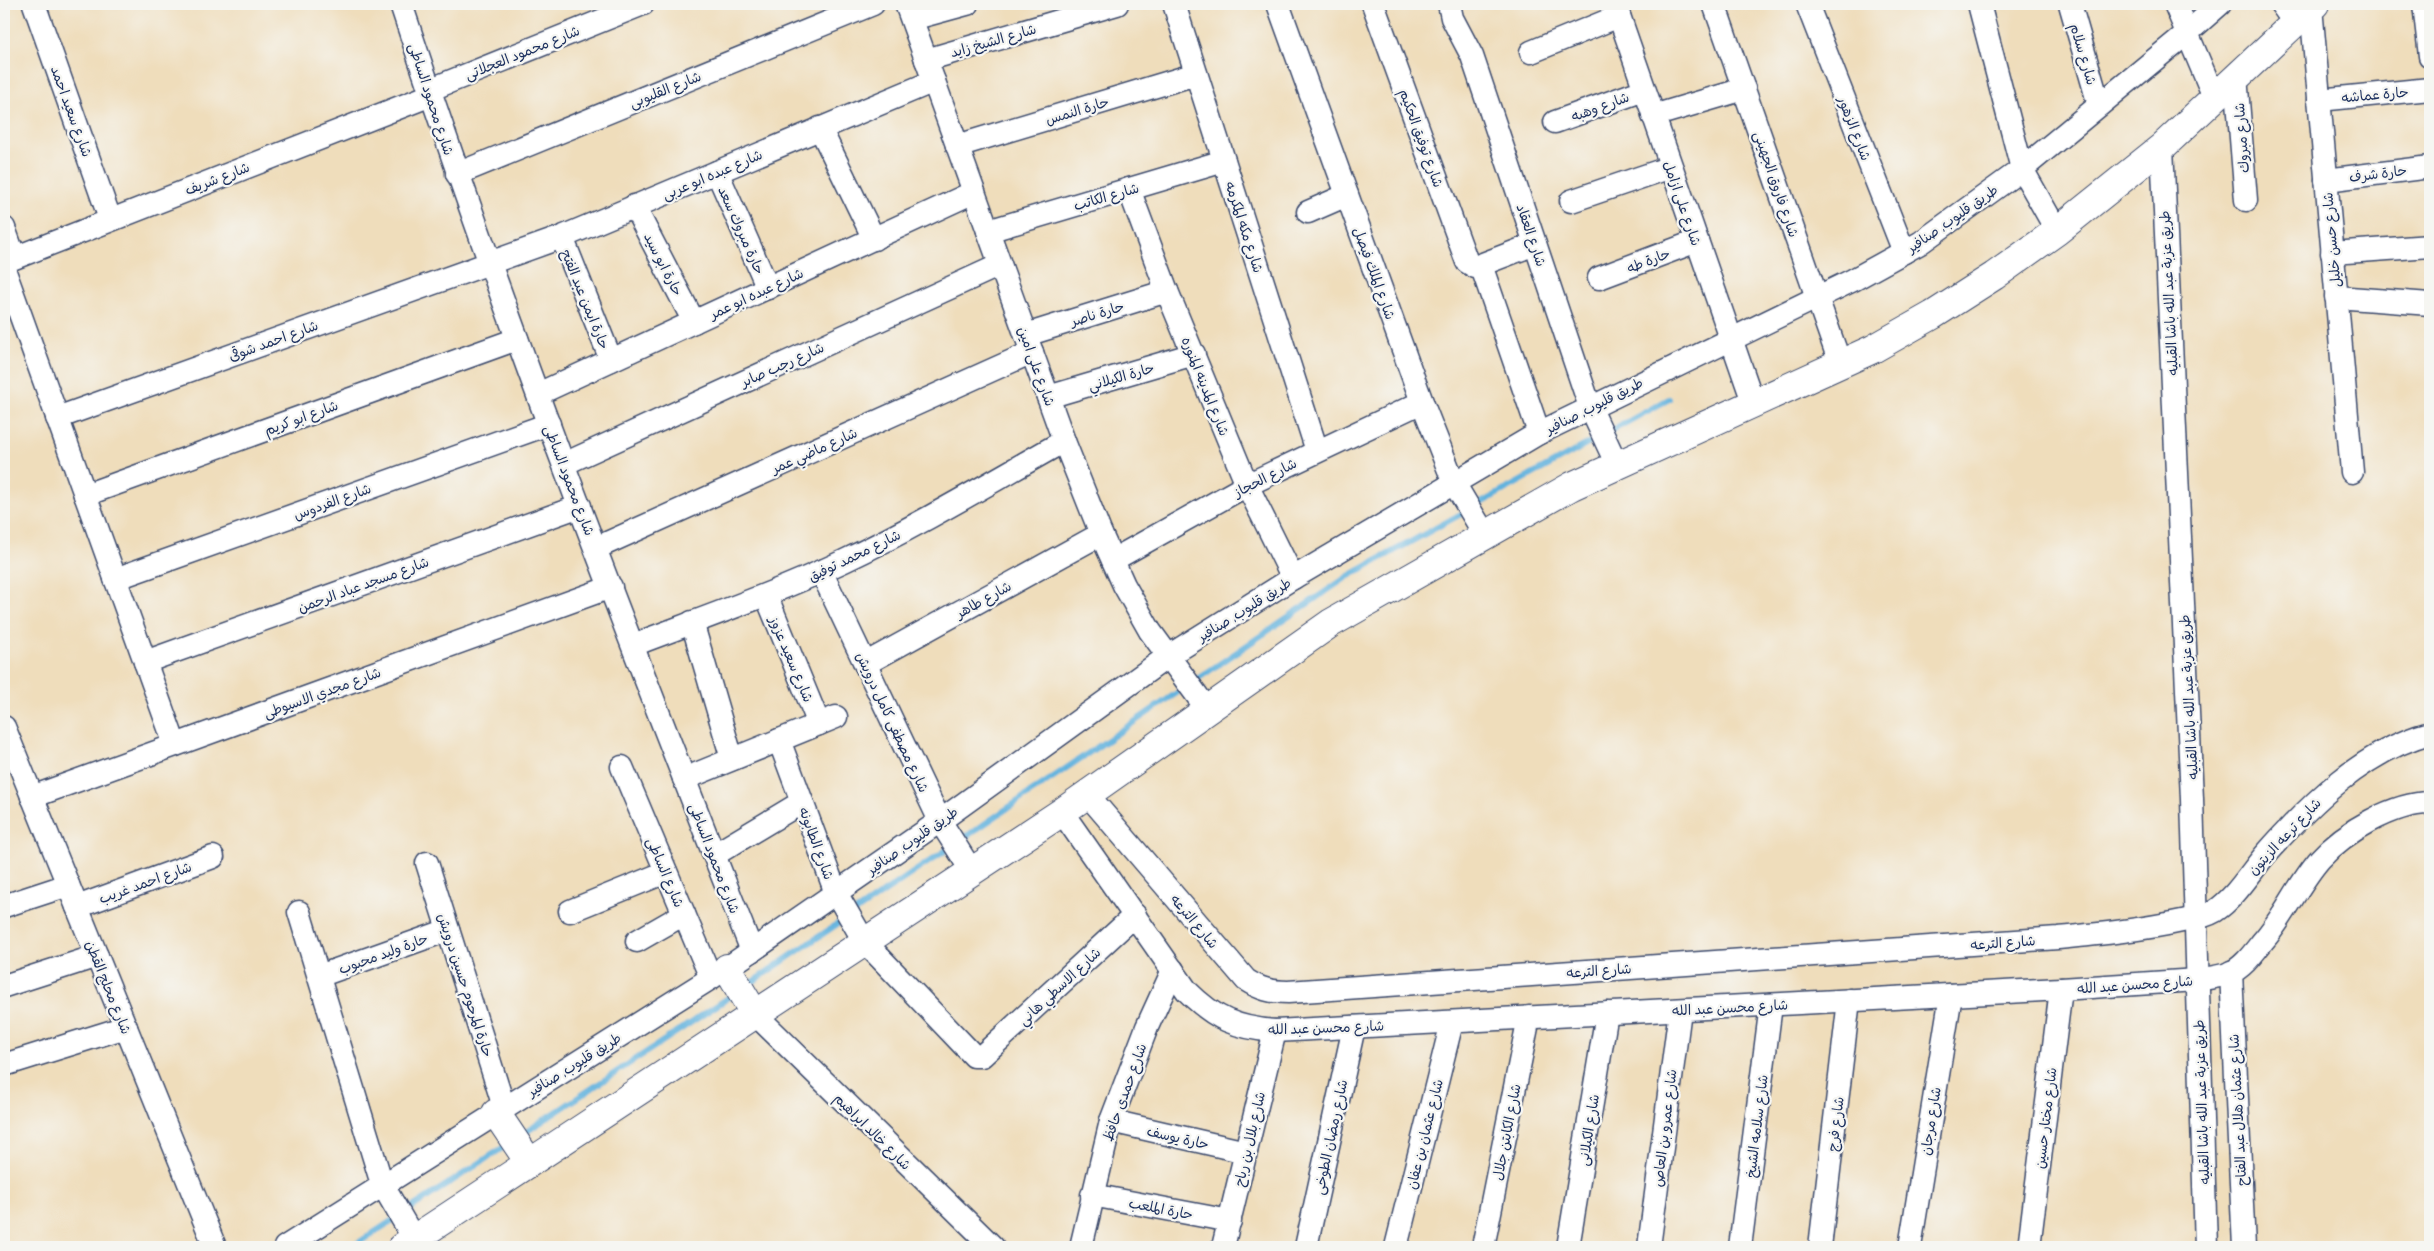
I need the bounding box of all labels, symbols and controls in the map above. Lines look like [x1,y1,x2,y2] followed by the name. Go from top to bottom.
[948,19,1039,62] street label: شارع الشيخ زايد
[462,20,583,85] street label: شارع محمود العجلاتى
[2064,21,2102,88] street label: شارع سلام
[404,40,459,158] street label: شارع محمود الساطى
[46,63,97,160] street label: شارع سعيد احمد
[626,66,704,113] street label: شارع القليوبى
[2341,82,2409,106] street label: حارة عماشه
[1394,86,1449,190] street label: شارع توفيق الحكيم
[1568,87,1632,126] street label: شارع وهبه
[1043,91,1111,129] street label: حارة النمس
[1833,92,1876,163] street label: شارع الزهور
[2229,102,2254,174] street label: شارع مبروك
[1749,128,1804,240] street label: شارع فاروق الجهينى
[659,144,765,205] street label: شارع عبده ابو عربى
[182,157,252,200] street label: شارع شريف
[1659,158,1706,248] street label: شارع على ازامل
[2348,160,2408,186] street label: حارة شرف
[1071,178,1141,215] street label: شارع الكاتب
[1220,179,1269,275] street label: شارع مكه المكرمه
[1902,179,2001,257] street label: طريق قليوب, صنافير
[714,183,770,277] street label: حارة مبروك سعد
[2317,192,2346,288] street label: شارع حسن خليل
[1511,201,1552,269] street label: شارع العقاد
[2154,210,2182,376] street label: طريق عزبة عبد الله باشا القبليه
[1348,224,1401,322] street label: شارع الملك فيصل
[640,229,688,299] street label: حارة ابو سيد
[1623,243,1673,277] street label: حارة طه
[556,246,615,352] street label: حارة ايمن عبد الفتح
[705,263,807,324] street label: شارع عبده ابو عمر
[1067,296,1126,330] street label: حارة ناصر
[226,315,321,366] street label: شارع احمد شوقى
[1013,323,1060,409] street label: شارع على امين
[1177,334,1235,439] street label: شارع المدينه المنوره
[736,337,827,392] street label: شارع رجب صابر
[1086,357,1157,398] street label: حارة الكيلاني
[1541,372,1646,438] street label: طريق قليوب, صنافير
[261,395,341,441] street label: شارع ابو كريم
[539,422,600,538] street label: شارع محمود الساطى
[767,422,862,482] street label: شارع ماضي عمر
[1229,453,1300,502] street label: شارع الحجاز
[290,478,374,525] street label: شارع الفردوس
[805,524,904,586] street label: شارع محمد توفيق
[295,551,432,618] street label: شارع مسجد عباد الرحمن
[1193,573,1294,646] street label: طريق قليوب, صنافير
[951,576,1015,623] street label: شارع طاهر
[764,612,819,705] street label: شارع سعيد عزوز
[2174,614,2202,780] street label: طريق عزبة عبد الله باشا القبليه
[851,649,934,796] street label: شارع مصطفى كامل درويش
[261,662,384,724] street label: شارع مجدي الاسيوطى
[2243,793,2326,879] street label: شارع ترعه الزيتون
[684,800,745,916] street label: شارع محمود الساطى
[862,801,961,879] street label: طريق قليوب, صنافير
[794,804,839,883] street label: شارع الطابونه
[642,834,689,910] street label: شارع الساطى
[96,856,194,909] street label: شارع احمد غريب
[1166,890,1223,953] street label: شارع الترعه
[431,911,498,1060] street label: حارة المرحوم حسين درويش
[336,928,430,978] street label: حارة وليد محبوب
[1970,930,2036,955] street label: شارع الترعه
[81,937,136,1037] street label: شارع محلج القطن
[1014,943,1107,1032] street label: شارع الاسطي هاني
[1566,958,1632,983] street label: شارع الترعه
[2076,970,2194,999] street label: شارع محسن عبد الله
[1672,994,1789,1021] street label: شارع محسن عبد الله
[1268,1015,1384,1040] street label: شارع محسن عبد الله
[2189,1019,2213,1185] street label: طريق عزبة عبد الله باشا القبليه
[523,1028,624,1101] street label: طريق قليوب, صنافير
[2224,1033,2251,1187] street label: شارع عثمان هلال عبد الفتاح
[1097,1040,1151,1144] street label: شارع حمدى حافظ
[2029,1066,2062,1170] street label: شارع مختار حسين
[1647,1068,1682,1188] street label: شارع عمرو بن العاص
[1740,1073,1773,1179] street label: شارع سلامه الشيخ
[1401,1077,1448,1191] street label: شارع عثمان بن عفان
[1308,1078,1352,1197] street label: شارع رمضان الطوخى
[1487,1082,1526,1182] street label: شارع الكابتن جلال
[1915,1085,1946,1157] street label: شارع مرجان
[829,1088,916,1175] street label: شارع خالد ابراهيم
[1229,1089,1270,1189] street label: شارع بلال بن رباح
[1573,1093,1604,1167] street label: شارع الكيلانى
[1822,1095,1849,1153] street label: شارع فرج
[1145,1121,1211,1153] street label: حارة يوسف
[1127,1192,1195,1224] street label: حارة الملعب

